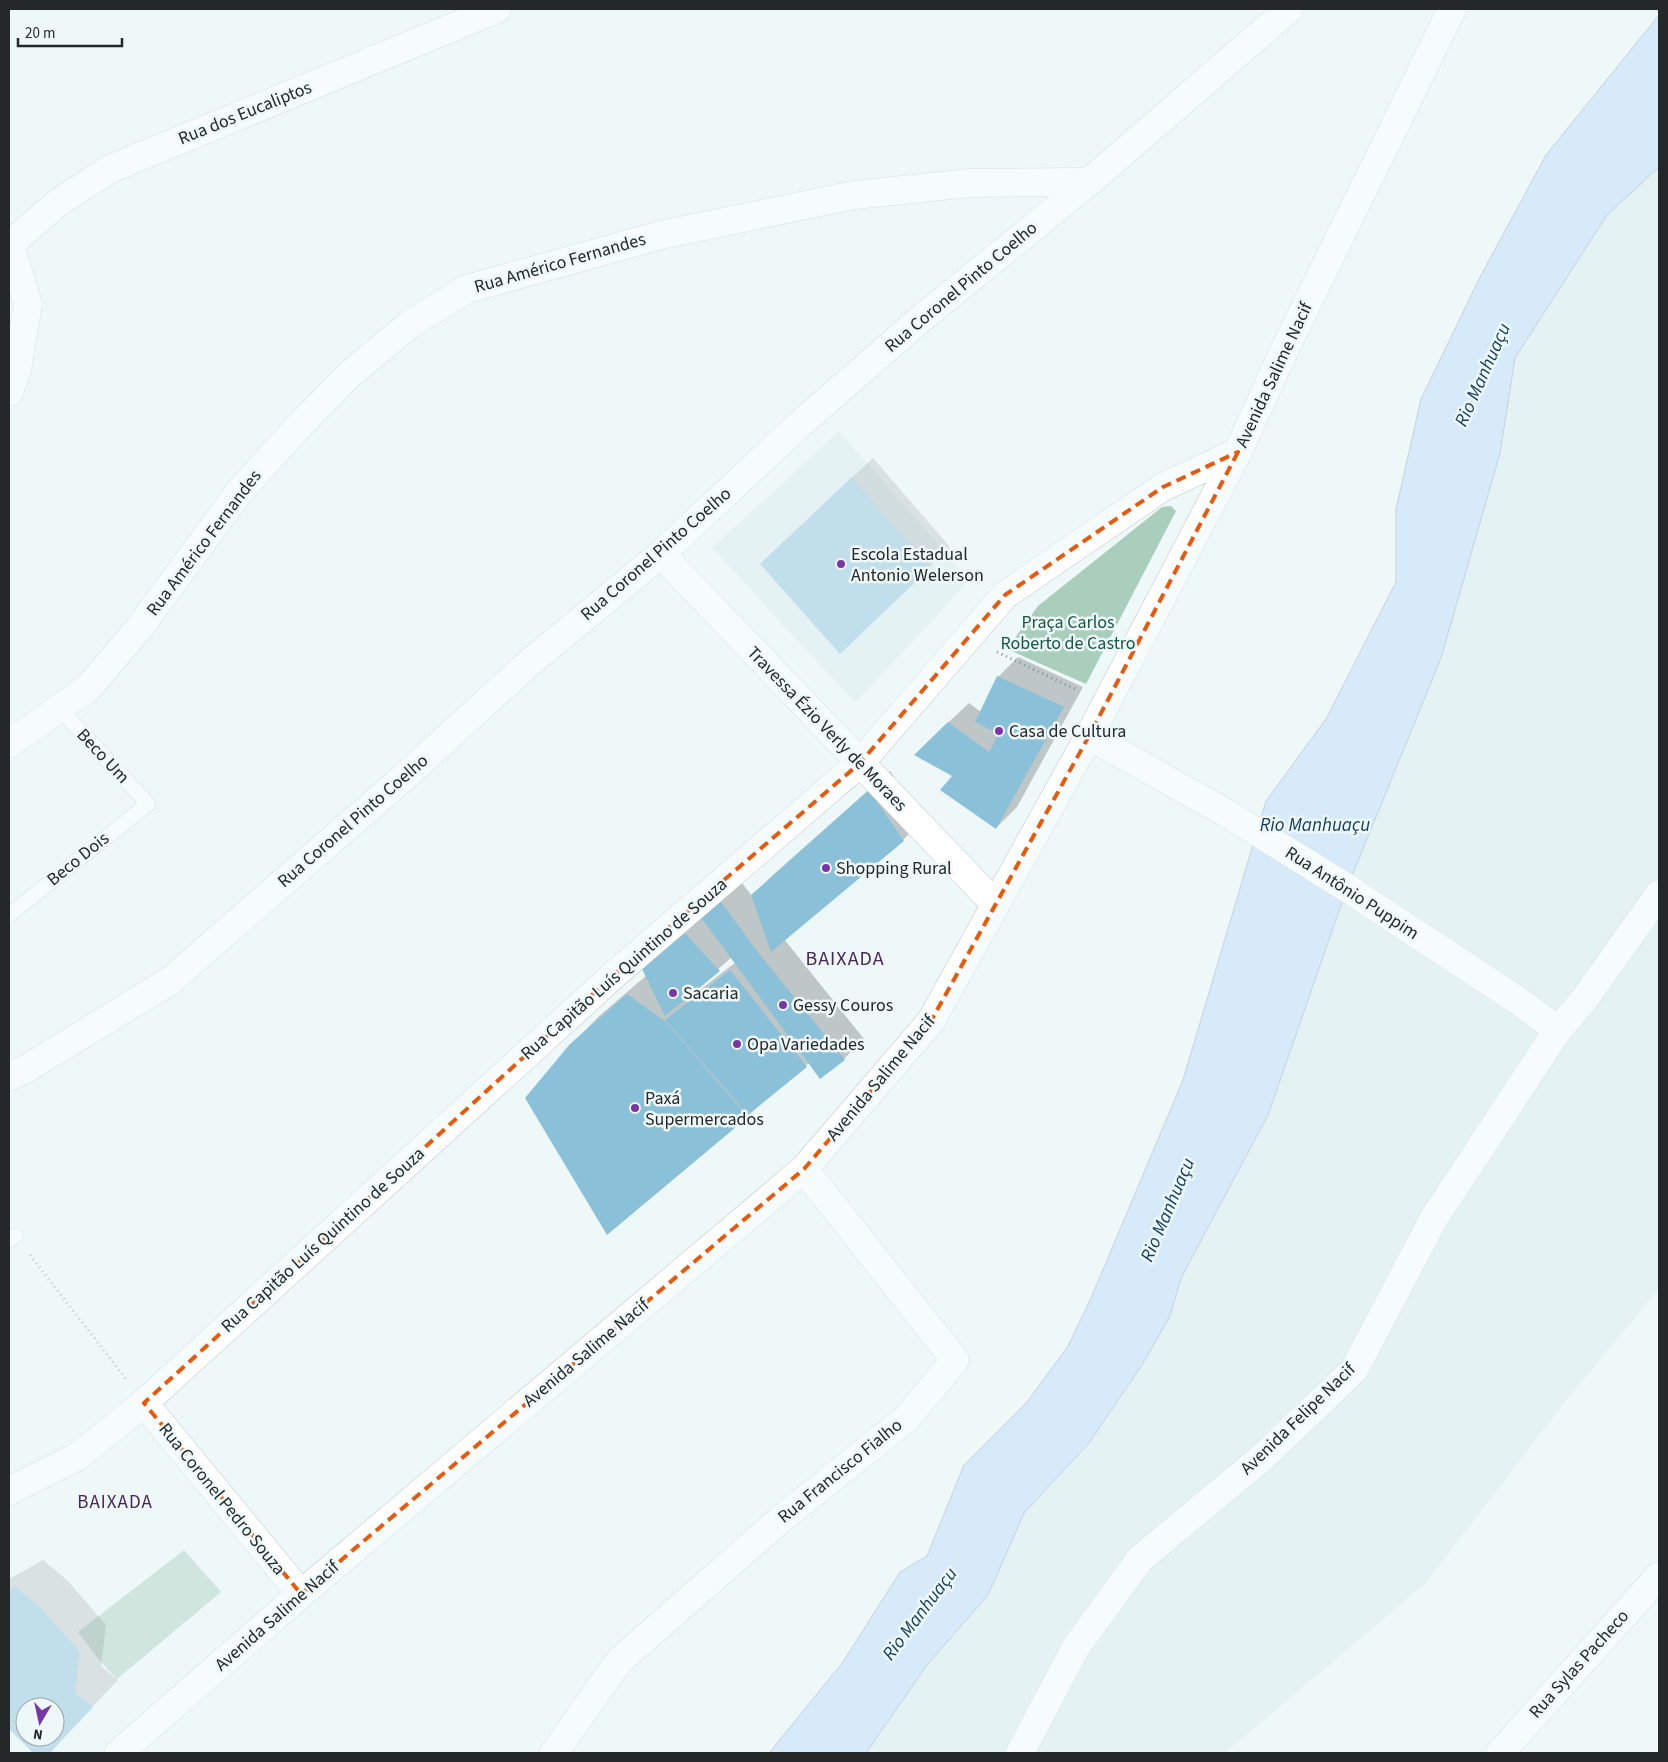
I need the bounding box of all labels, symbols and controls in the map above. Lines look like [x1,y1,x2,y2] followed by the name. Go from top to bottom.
[18,15,121,47] scale bar
[25,23,55,44] text: 20 m
[175,75,315,151] street label: Rua dos Eucaliptos
[879,216,1043,358] street label: Rua Coronel Pinto Coelho
[471,227,649,299] street label: Rua Américo Fernandes
[1229,298,1319,452] street label: Avenida Salime Nacif
[1448,319,1518,431] water label: Rio Manhuaçu
[141,465,267,621] street label: Rua Américo Fernandes
[575,481,737,627] street label: Rua Coronel Pinto Coelho
[851,542,984,588] place label: Escola Estadual Antonio Welerson
[835,558,847,570] marker: Escola Estadual Antonio Welerson
[1000,610,1136,656] park label: Praça Carlos Roberto de Castro
[741,641,913,817] street label: Travessa Ézio Verly de Moraes
[1009,719,1126,744] place label: Casa de Cultura
[71,723,135,789] street label: Beco Um
[993,725,1005,737] marker: Casa de Cultura
[272,748,434,894] street label: Rua Coronel Pinto Coelho
[1260,812,1370,839] water label: Rio Manhuaçu
[42,826,114,892] street label: Beco Dois
[1280,840,1424,946] street label: Rua Antônio Puppim
[836,856,952,881] place label: Shopping Rural
[820,862,832,874] marker: Shopping Rural
[515,872,733,1066] street label: Rua Capitão Luís Quintino de Souza
[805,945,885,973] district label: BAIXADA
[683,981,739,1006] place label: Sacaria
[667,987,679,999] marker: Sacaria
[793,993,893,1018] place label: Gessy Couros
[777,999,789,1011] marker: Gessy Couros
[821,1009,942,1146] street label: Avenida Salime Nacif
[747,1032,864,1057] place label: Opa Variedades
[731,1038,743,1050] marker: Opa Variedades
[645,1086,764,1132] place label: Paxá Supermercados
[629,1102,641,1114] marker: Paxá Supermercados
[216,1142,430,1338] street label: Rua Capitão Luís Quintino de Souza
[1134,1154,1202,1266] water label: Rio Manhuaçu
[518,1292,655,1413] street label: Avenida Salime Nacif
[1235,1357,1362,1481] street label: Avenida Felipe Nacif
[772,1413,908,1529] street label: Rua Francisco Fialho
[153,1418,291,1580] street label: Rua Coronel Pedro Souza
[77,1489,153,1516] district label: BAIXADA
[209,1554,345,1677] street label: Avenida Salime Nacif
[876,1562,964,1666] water label: Rio Manhuaçu
[1523,1604,1635,1724] street label: Rua Sylas Pacheco
[15,1697,65,1747] north arrow
[32,1723,44,1744] text: N

